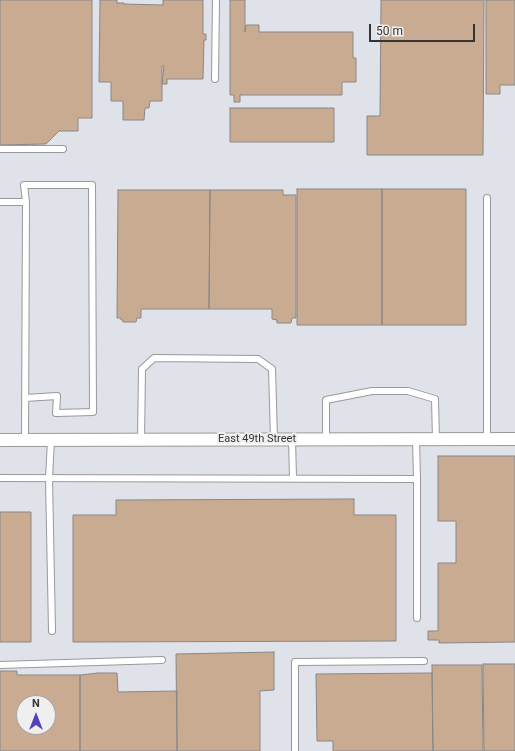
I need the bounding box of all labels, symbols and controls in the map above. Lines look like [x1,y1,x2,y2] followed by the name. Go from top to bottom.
[371,16,477,42] scale bar
[376,24,403,38] text: 50 m
[218,432,296,446] street label: East 49th Street
[16,695,56,735] north arrow
[32,697,40,710] text: N

